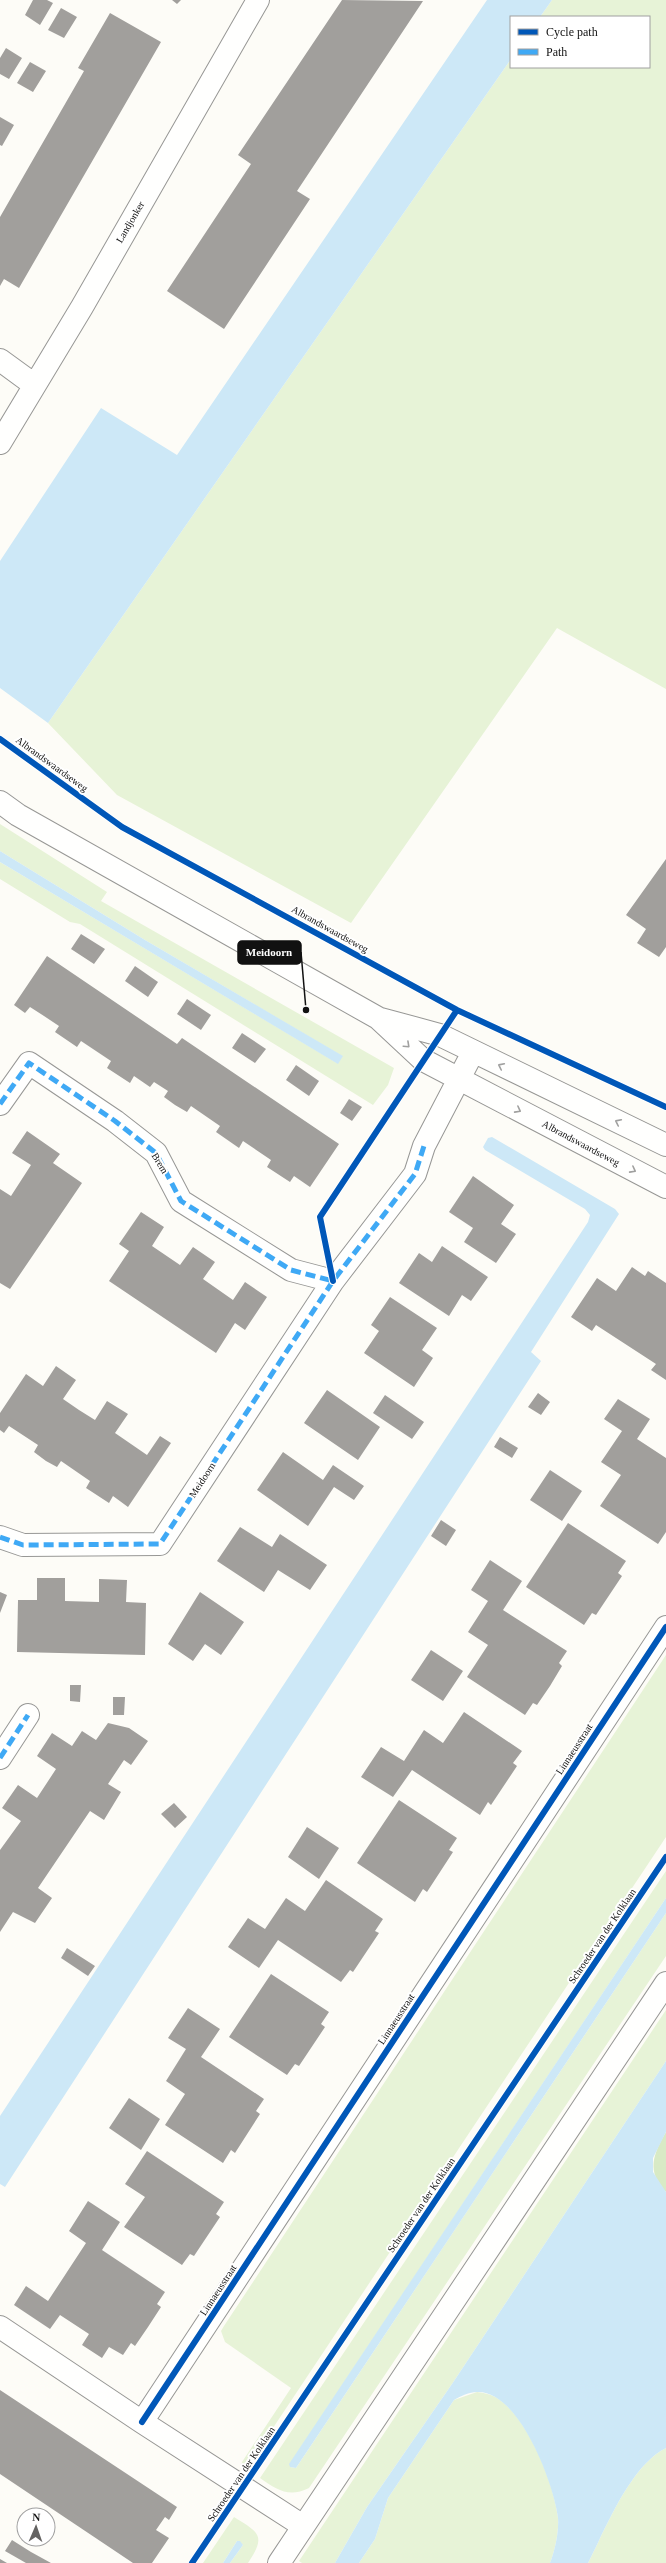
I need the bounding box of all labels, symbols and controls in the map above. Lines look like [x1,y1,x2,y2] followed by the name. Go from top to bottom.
[510,16,650,68] legend
[546,25,598,39] text: Cycle path
[546,45,567,59] text: Path
[114,199,147,245] street label: Landjonker
[14,734,90,794] street label: Albrandswaardseweg
[290,903,370,955] street label: Albrandswaardseweg
[238,941,301,964] callout: Meidoorn
[246,946,292,958] text: Meidoorn
[402,1040,409,1047] one-way arrow
[498,1063,505,1071] one-way arrow
[514,1105,521,1113] one-way arrow
[540,1118,622,1168] street label: Albrandswaardseweg
[615,1119,623,1127] one-way arrow
[149,1151,171,1176] street label: Brem
[629,1165,637,1173] one-way arrow
[187,1460,217,1500] street label: Meidoorn
[554,1721,595,1776] street label: Linnaeusstraat
[566,1887,638,1985] street label: Schroeder van der Kolklaan
[376,1991,417,2046] street label: Linnaeusstraat
[385,2156,457,2254] street label: Schroeder van der Kolklaan
[198,2262,239,2317] street label: Linnaeusstraat
[205,2425,277,2523] street label: Schroeder van der Kolklaan
[16,2507,56,2547] north arrow
[32,2511,41,2523] text: N

